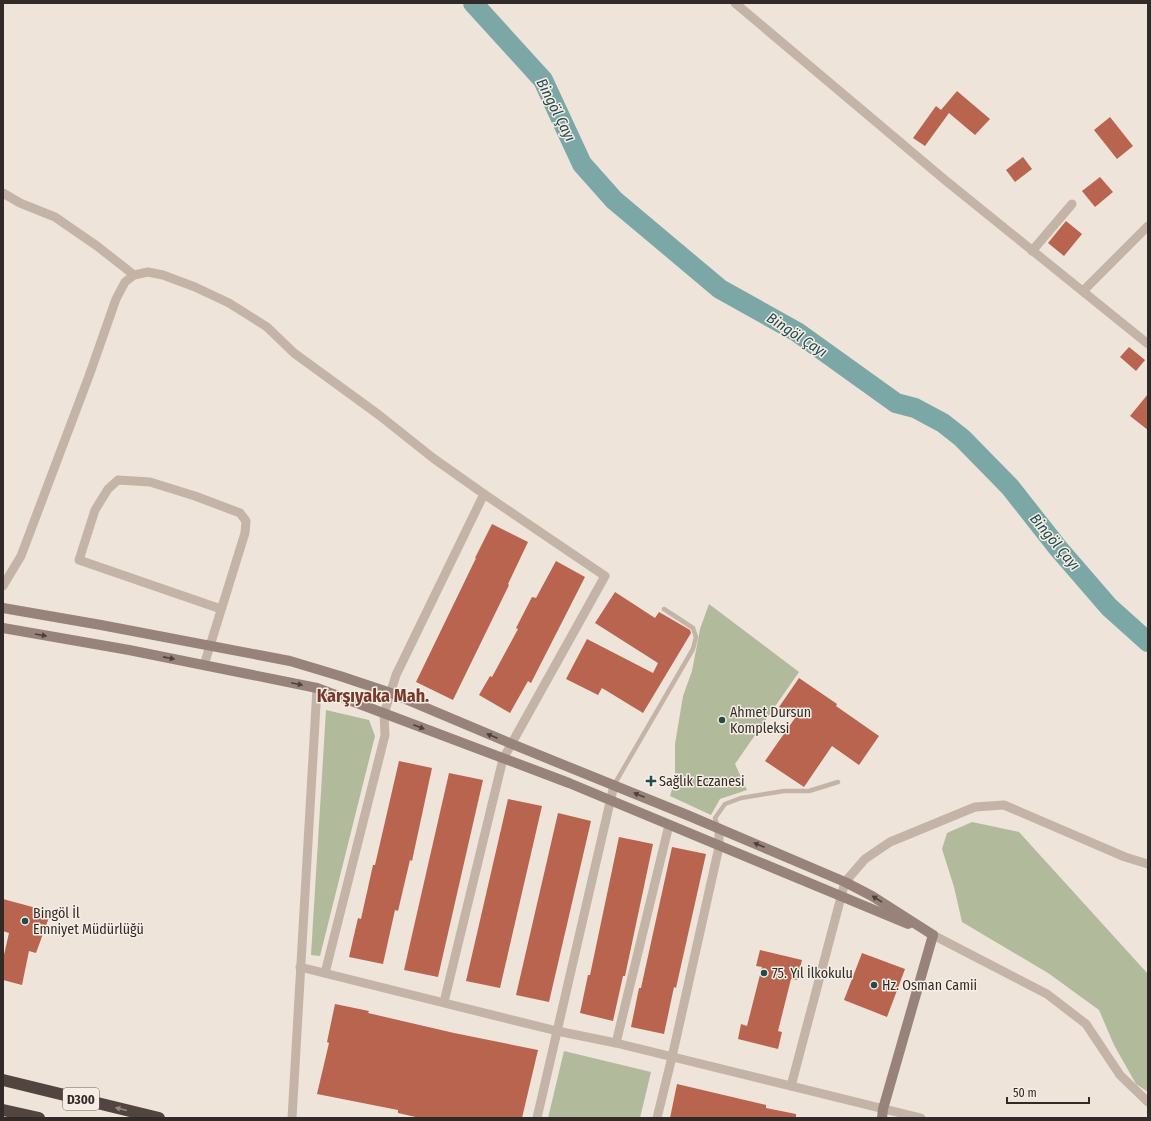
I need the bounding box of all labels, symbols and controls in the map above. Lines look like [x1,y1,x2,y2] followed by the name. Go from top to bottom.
[532,75,580,145] water label: Bingöl Çayı
[763,309,831,361] water label: Bingöl Çayı
[1026,510,1084,574] water label: Bingöl Çayı
[35,632,48,638] one-way arrow
[163,656,175,662] one-way arrow
[291,682,303,688] one-way arrow
[317,685,429,707] district label: Karşıyaka Mah.
[730,704,811,737] place label: Ahmet Dursun Kompleksi
[717,715,727,725] marker: Ahmet Dursun Kompleksi
[414,724,426,730] one-way arrow
[487,733,498,739] one-way arrow
[659,773,745,790] place label: Sağlık Eczanesi
[646,776,656,786] marker: Sağlık Eczanesi
[632,792,644,798] one-way arrow
[752,842,764,848] one-way arrow
[871,896,883,903] one-way arrow
[33,905,144,938] place label: Bingöl İl Emniyet Müdürlüğü
[20,916,30,926] marker: Bingöl İl Emniyet Müdürlüğü
[772,965,853,982] place label: 75. Yıl İlkokulu
[759,968,769,978] marker: 75. Yıl İlkokulu
[882,977,977,994] place label: Hz. Osman Camii
[869,980,879,990] marker: Hz. Osman Camii
[1007,1079,1089,1105] scale bar
[1013,1086,1037,1100] text: 50 m
[63,1088,99,1110] road number: D300
[114,1105,127,1111] one-way arrow

